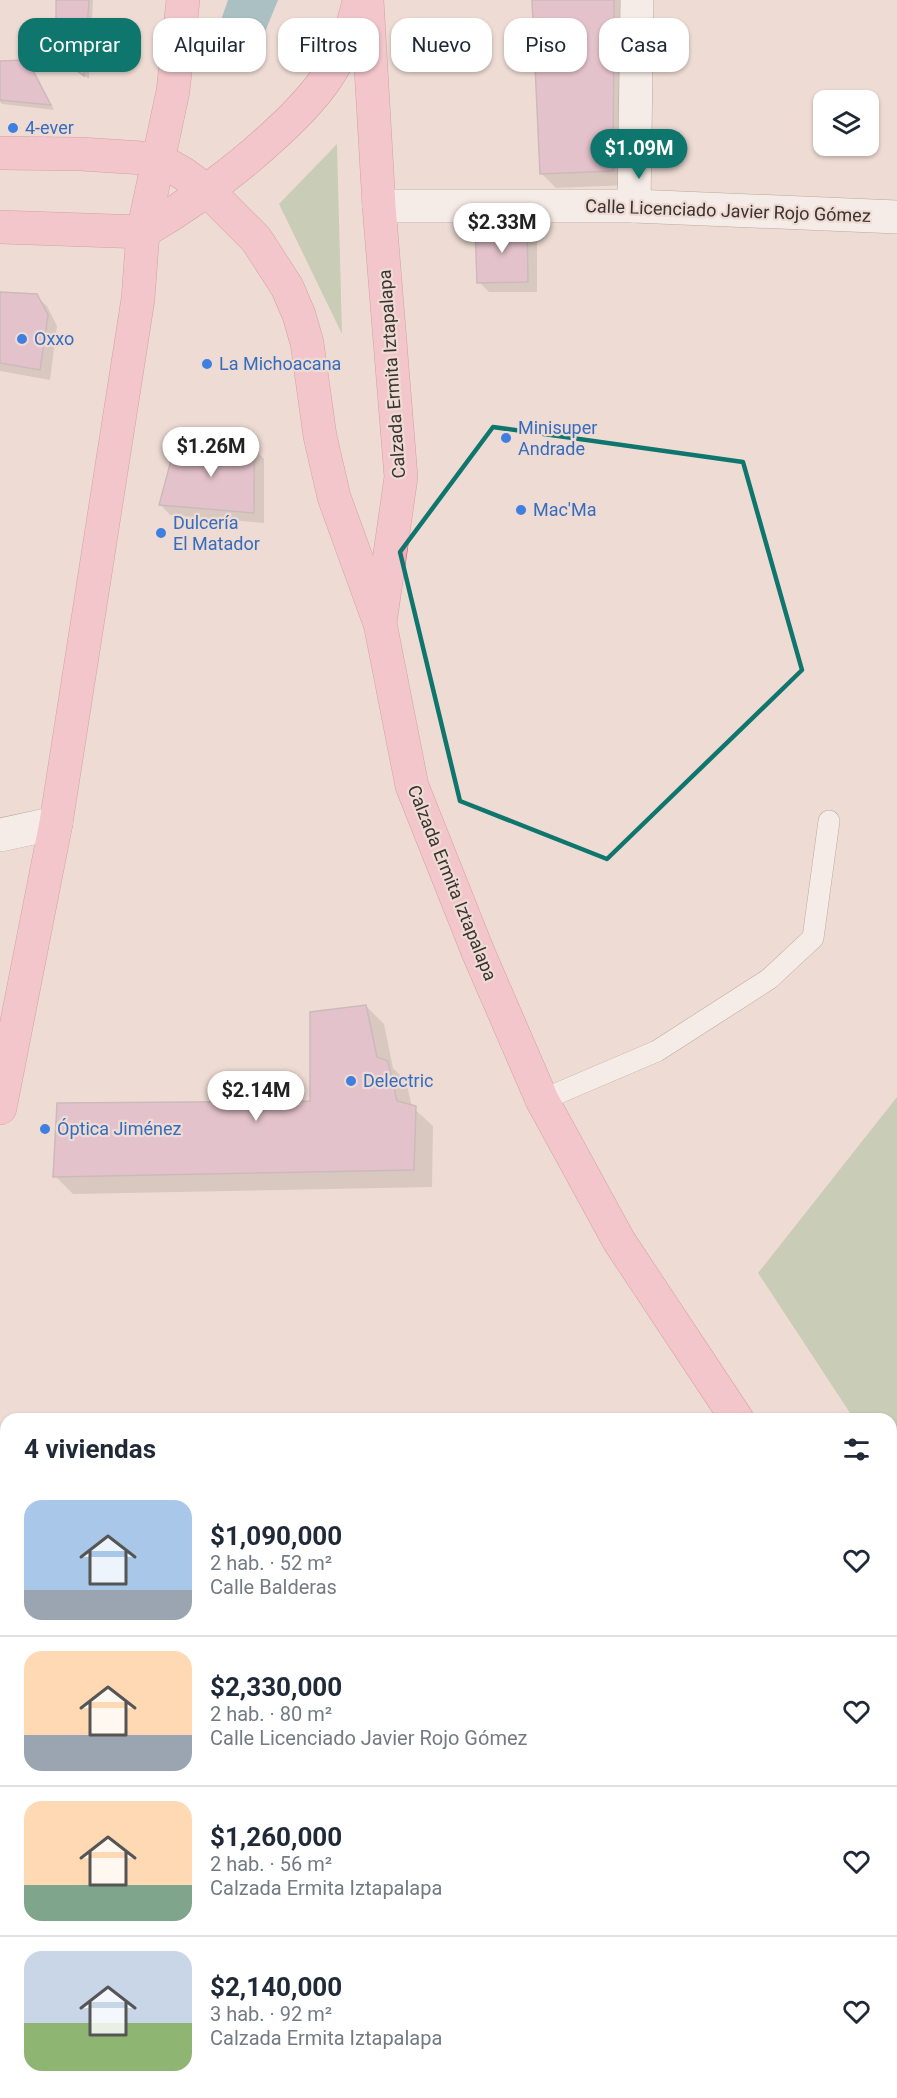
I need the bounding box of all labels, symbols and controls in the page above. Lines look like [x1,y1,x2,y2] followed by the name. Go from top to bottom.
[18,18,141,72] chip: Comprar
[153,18,266,72] chip: Alquilar
[278,18,379,72] chip: Filtros
[391,18,492,72] chip: Nuevo
[504,18,587,72] chip: Piso
[599,18,689,72] chip: Casa
[813,90,879,156] map controls
[813,90,879,156] button: layers
[25,117,74,138] place label: 4-ever
[6,121,20,135] marker: 4-ever
[590,129,688,180] pin: $1.09M
[604,136,674,160] text: $1.09M
[585,195,871,226] street label: Calle Licenciado Javier Rojo Gómez
[453,203,551,254] pin: $2.33M
[467,210,537,234] text: $2.33M
[374,269,409,479] street label: Calzada Ermita Iztapalapa
[34,328,74,349] place label: Oxxo
[15,332,29,346] marker: Oxxo
[219,353,341,374] place label: La Michoacana
[200,357,214,371] marker: La Michoacana
[518,417,597,459] place label: Minisuper Andrade
[162,427,260,478] pin: $1.26M
[499,431,513,445] marker: Minisuper Andrade
[176,434,246,458] text: $1.26M
[533,499,596,520] place label: Mac'Ma
[514,503,528,517] marker: Mac'Ma
[173,512,260,554] place label: Dulcería El Matador
[154,526,168,540] marker: Dulcería El Matador
[404,782,501,984] street label: Calzada Ermita Iztapalapa
[363,1070,434,1091] place label: Delectric
[207,1071,305,1122] pin: $2.14M
[344,1074,358,1088] marker: Delectric
[221,1078,291,1102] text: $2.14M
[57,1118,182,1139] place label: Óptica Jiménez
[38,1122,52,1136] marker: Óptica Jiménez
[840,1433,873,1466] icon: filters
[24,1434,156,1464] text: 4 viviendas
[210,1521,342,1551] text: $1,090,000
[72,1524,144,1596] icon: home
[840,1544,873,1577] icon: heart
[210,1551,332,1575] text: 2 hab. · 52 m²
[210,1575,337,1599] text: Calle Balderas
[210,1672,342,1702] text: $2,330,000
[72,1675,144,1747] icon: home
[840,1695,873,1728] icon: heart
[210,1702,332,1726] text: 2 hab. · 80 m²
[210,1726,527,1750] text: Calle Licenciado Javier Rojo Gómez
[210,1822,342,1852] text: $1,260,000
[72,1825,144,1897] icon: home
[840,1845,873,1878] icon: heart
[210,1852,332,1876] text: 2 hab. · 56 m²
[210,1876,442,1900] text: Calzada Ermita Iztapalapa
[210,1972,342,2002] text: $2,140,000
[72,1975,144,2047] icon: home
[840,1995,873,2028] icon: heart
[210,2002,332,2026] text: 3 hab. · 92 m²
[210,2026,442,2050] text: Calzada Ermita Iztapalapa

